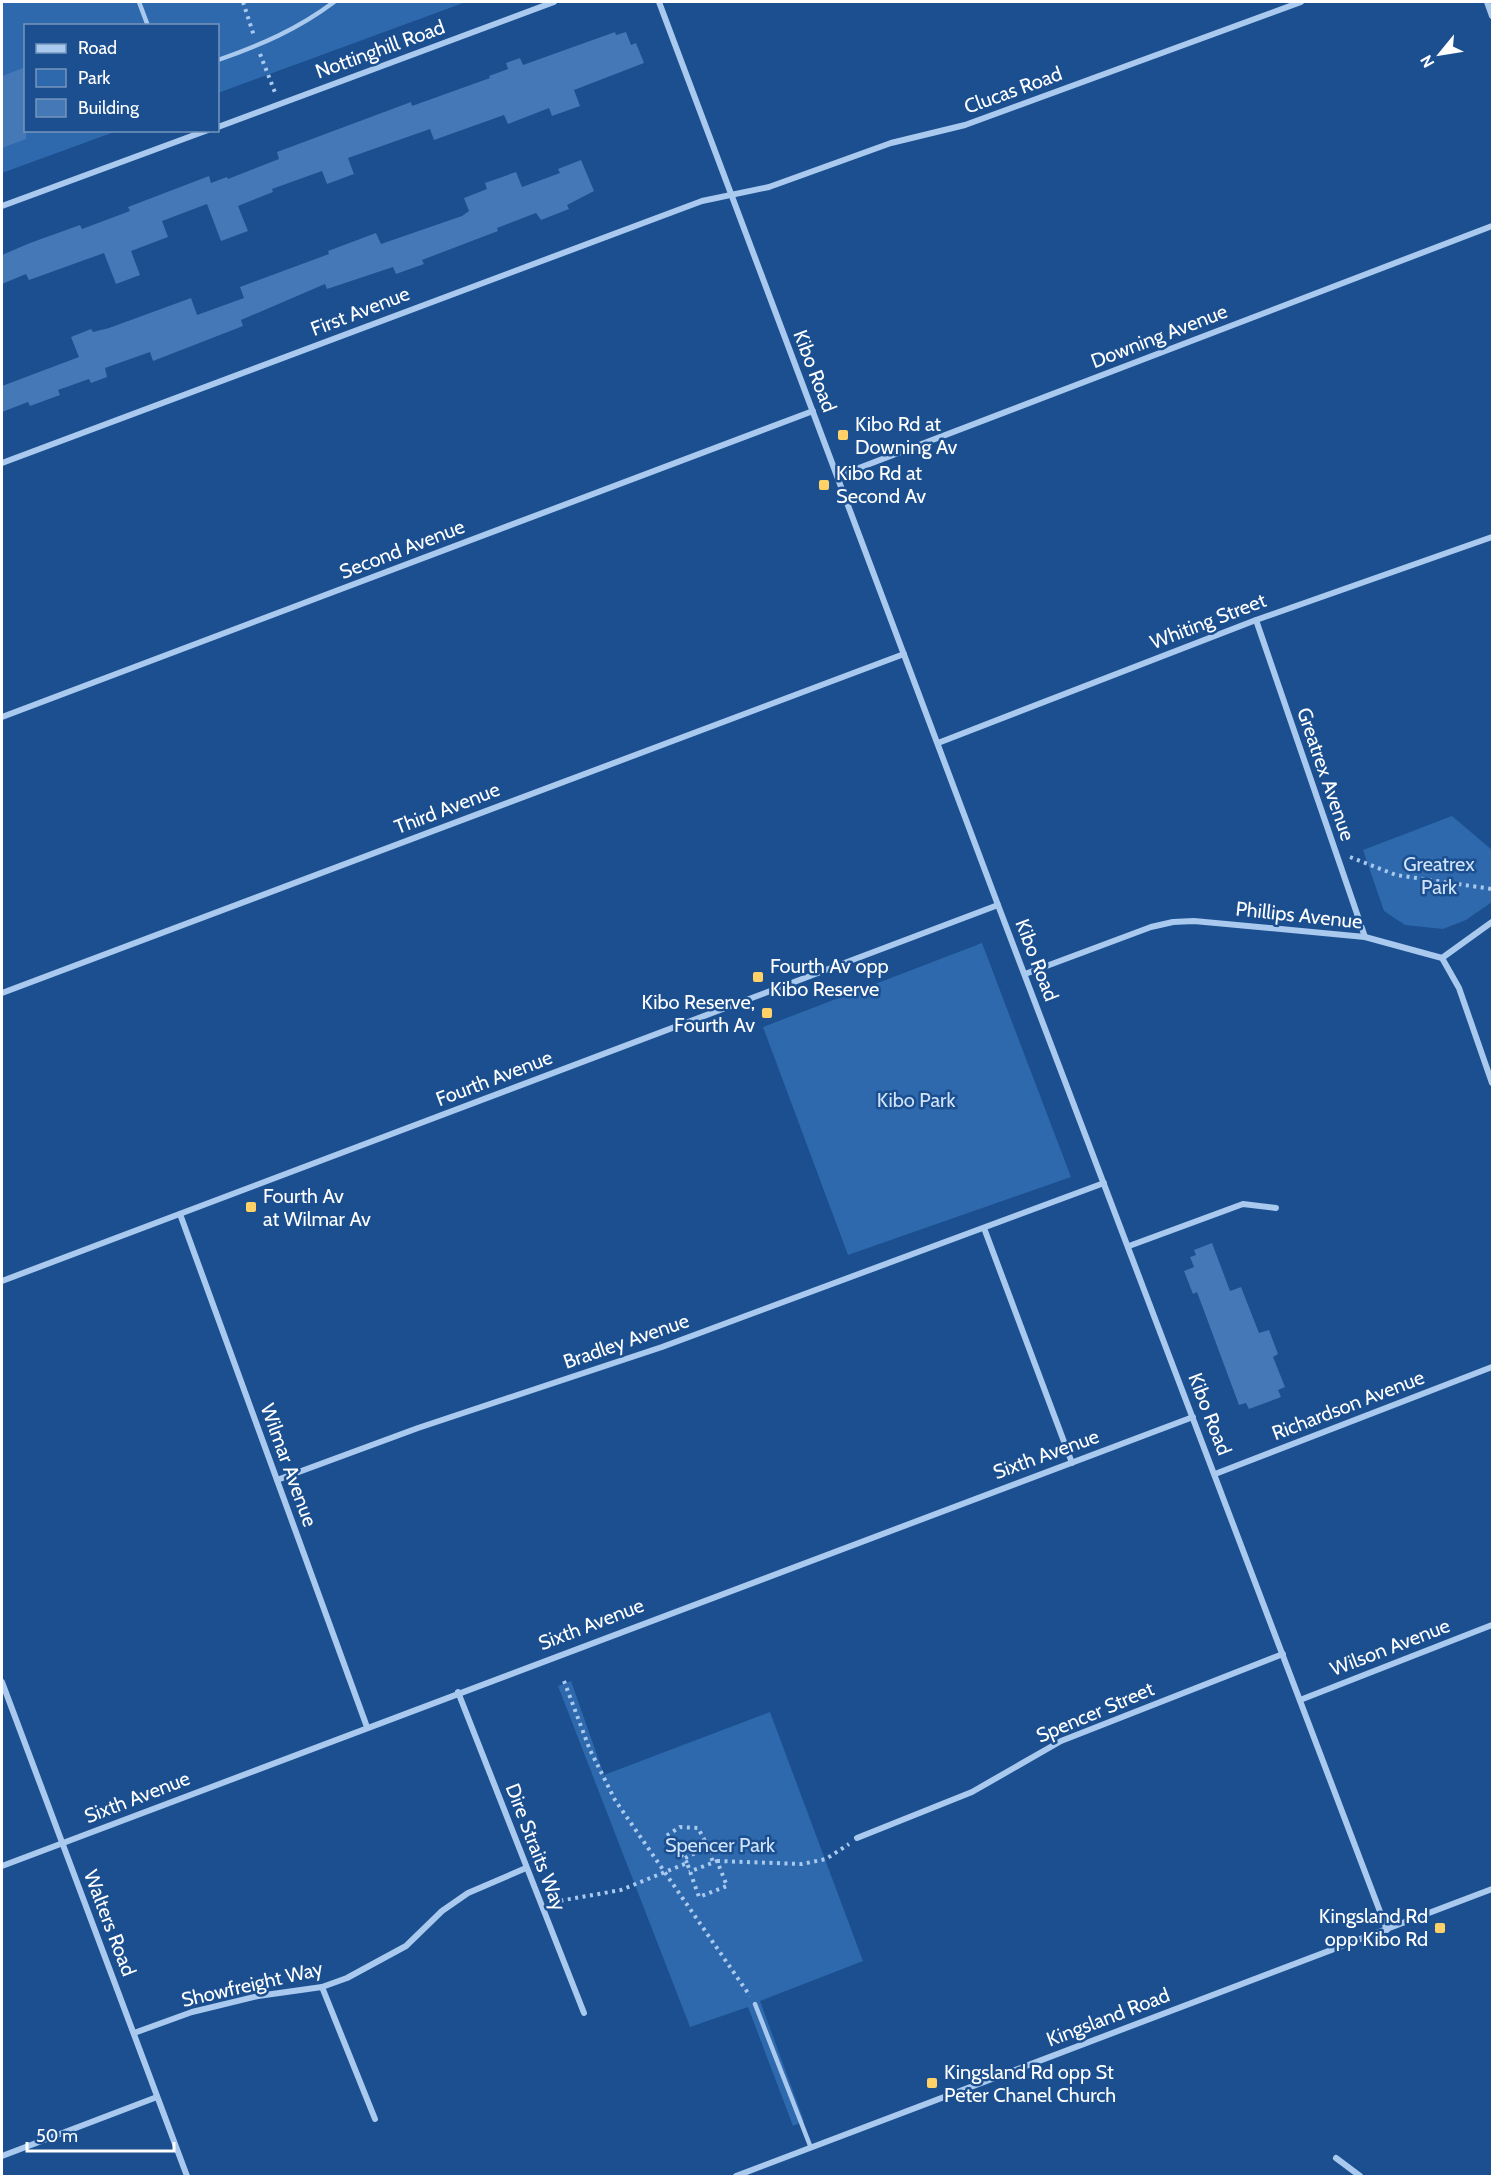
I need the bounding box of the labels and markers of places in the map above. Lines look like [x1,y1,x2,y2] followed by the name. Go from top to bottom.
[855,412,957,459] place label: Kibo Rd at Downing Av
[836,428,850,442] marker: Kibo Rd at Downing Av
[836,461,926,508] place label: Kibo Rd at Second Av
[817,478,831,492] marker: Kibo Rd at Second Av
[770,954,889,1001] place label: Fourth Av opp Kibo Reserve
[751,970,765,984] marker: Fourth Av opp Kibo Reserve
[641,990,755,1037] place label: Kibo Reserve, Fourth Av
[760,1006,774,1020] marker: Kibo Reserve, Fourth Av
[263,1184,371,1231] place label: Fourth Av at Wilmar Av
[244,1200,258,1214] marker: Fourth Av at Wilmar Av
[1319,1904,1428,1951] place label: Kingsland Rd opp Kibo Rd
[1433,1921,1447,1935] marker: Kingsland Rd opp Kibo Rd
[944,2060,1116,2107] place label: Kingsland Rd opp St Peter Chanel Church
[925,2076,939,2090] marker: Kingsland Rd opp St Peter Chanel Church

